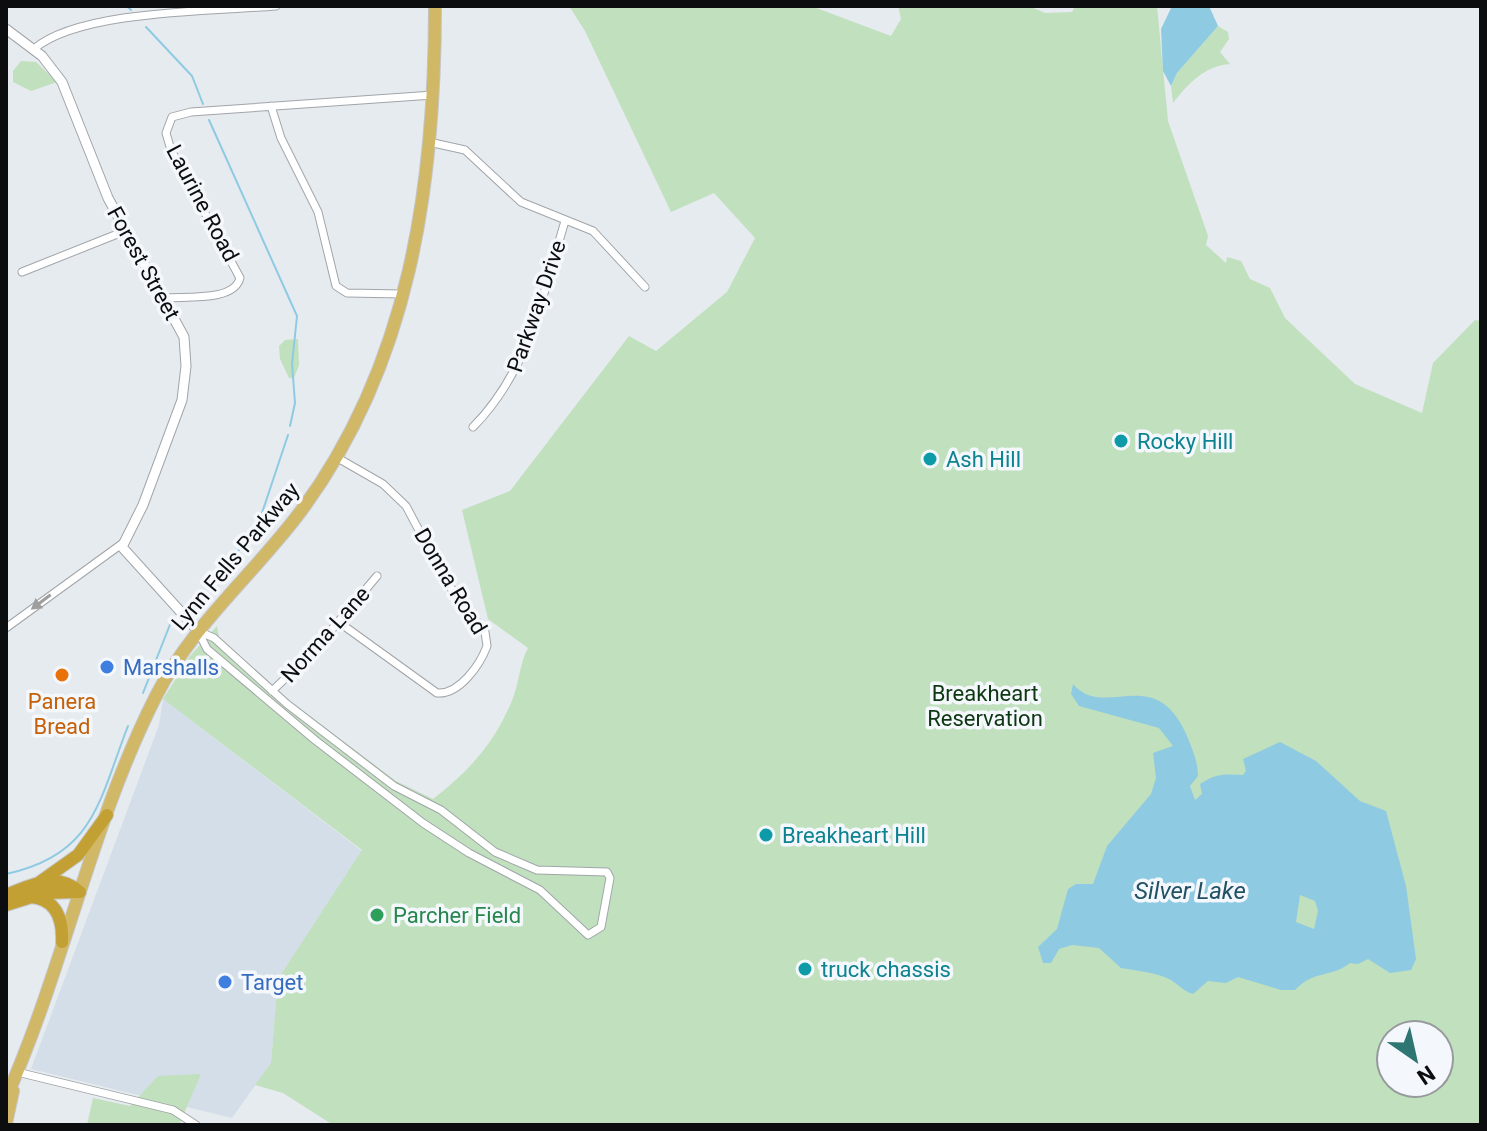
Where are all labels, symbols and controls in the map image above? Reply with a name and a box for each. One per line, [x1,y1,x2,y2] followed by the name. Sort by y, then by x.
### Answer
[161,141,244,266] street label: Laurine Road
[102,202,185,324] street label: Forest Street
[502,237,571,375] street label: Parkway Drive
[1137,429,1233,454] place label: Rocky Hill
[1112,432,1130,450] marker: Rocky Hill
[946,447,1021,472] place label: Ash Hill
[921,450,939,468] marker: Ash Hill
[166,477,305,635] street label: Lynn Fells Parkway
[409,524,492,639] street label: Donna Road
[276,581,375,687] street label: Norma Lane
[31,594,51,610] one-way arrow
[123,655,219,680] place label: Marshalls
[98,658,116,676] marker: Marshalls
[53,666,71,684] marker: Panera Bread
[927,681,1043,731] park label: Breakheart Reservation
[28,689,96,739] place label: Panera Bread
[782,823,926,848] place label: Breakheart Hill
[757,826,775,844] marker: Breakheart Hill
[1134,877,1246,905] water label: Silver Lake
[393,903,521,928] place label: Parcher Field
[368,906,386,924] marker: Parcher Field
[821,957,951,982] place label: truck chassis
[796,960,814,978] marker: truck chassis
[241,970,303,995] place label: Target
[216,973,234,991] marker: Target
[1375,1019,1455,1099] north arrow
[1412,1060,1439,1090] text: N

